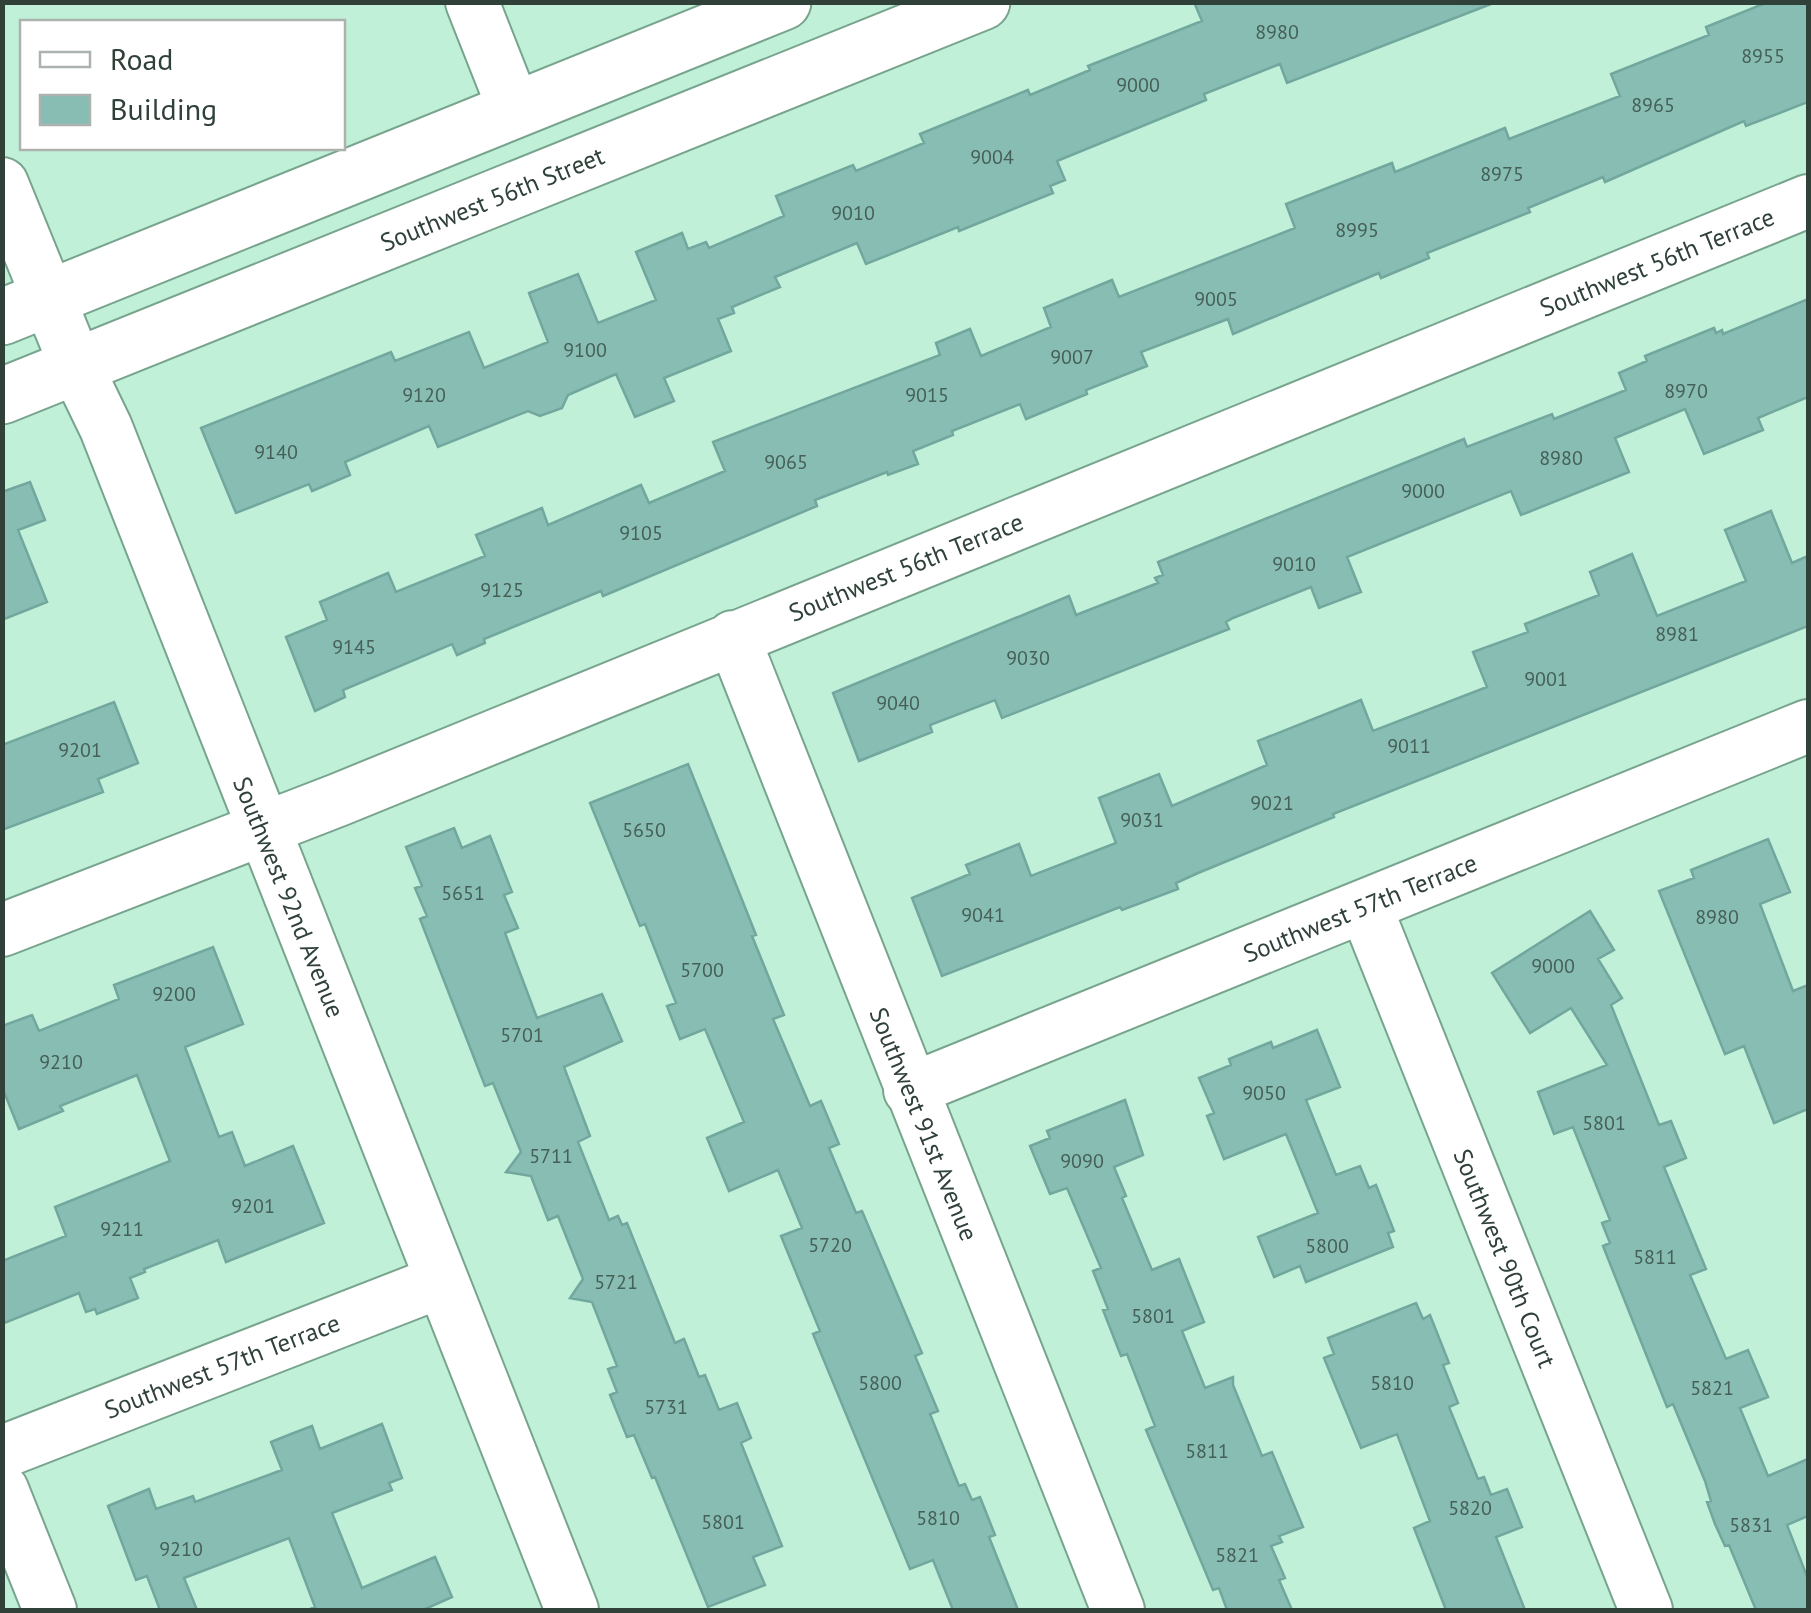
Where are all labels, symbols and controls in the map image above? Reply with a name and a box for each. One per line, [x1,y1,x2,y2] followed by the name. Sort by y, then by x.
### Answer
[1255,19,1299,45] house number: 8980
[20,20,345,150] legend
[110,39,174,78] text: Road
[1741,43,1785,69] house number: 8955
[1116,72,1160,98] house number: 9000
[110,89,217,128] text: Building
[1631,92,1675,118] house number: 8965
[375,139,609,259] street label: Southwest 56th Street
[970,144,1014,170] house number: 9004
[1480,161,1524,187] house number: 8975
[831,200,875,226] house number: 9010
[1535,200,1779,324] street label: Southwest 56th Terrace
[1335,217,1379,243] house number: 8995
[1194,286,1238,312] house number: 9005
[563,337,607,363] house number: 9100
[1050,344,1094,370] house number: 9007
[1664,378,1708,404] house number: 8970
[402,382,446,408] house number: 9120
[905,382,949,408] house number: 9015
[254,439,298,465] house number: 9140
[1539,445,1583,471] house number: 8980
[764,449,808,475] house number: 9065
[1401,478,1445,504] house number: 9000
[784,505,1028,629] street label: Southwest 56th Terrace
[619,520,663,546] house number: 9105
[1272,551,1316,577] house number: 9010
[480,577,524,603] house number: 9125
[1655,621,1699,647] house number: 8981
[332,634,376,660] house number: 9145
[1006,645,1050,671] house number: 9030
[1524,666,1568,692] house number: 9001
[876,690,920,716] house number: 9040
[1387,733,1431,759] house number: 9011
[58,737,102,763] house number: 9201
[226,772,352,1022] street label: Southwest 92nd Avenue
[1250,790,1294,816] house number: 9021
[1120,807,1164,833] house number: 9031
[622,817,666,843] house number: 5650
[1238,846,1482,970] street label: Southwest 57th Terrace
[441,880,485,906] house number: 5651
[961,902,1005,928] house number: 9041
[1695,904,1739,930] house number: 8980
[1531,953,1575,979] house number: 9000
[680,957,724,983] house number: 5700
[152,981,196,1007] house number: 9200
[863,1003,985,1245] street label: Southwest 91st Avenue
[500,1022,544,1048] house number: 5701
[39,1049,83,1075] house number: 9210
[1242,1080,1286,1106] house number: 9050
[1582,1110,1626,1136] house number: 5801
[529,1143,573,1169] house number: 5711
[1447,1144,1564,1372] street label: Southwest 90th Court
[1060,1148,1104,1174] house number: 9090
[231,1193,275,1219] house number: 9201
[100,1216,144,1242] house number: 9211
[808,1232,852,1258] house number: 5720
[1305,1233,1349,1259] house number: 5800
[1633,1244,1677,1270] house number: 5811
[594,1269,638,1295] house number: 5721
[1131,1303,1175,1329] house number: 5801
[100,1306,344,1426] street label: Southwest 57th Terrace
[858,1370,902,1396] house number: 5800
[1370,1370,1414,1396] house number: 5810
[1690,1375,1734,1401] house number: 5821
[644,1394,688,1420] house number: 5731
[1185,1438,1229,1464] house number: 5811
[1448,1495,1492,1521] house number: 5820
[916,1505,960,1531] house number: 5810
[701,1509,745,1535] house number: 5801
[1729,1512,1773,1538] house number: 5831
[159,1536,203,1562] house number: 9210
[1215,1542,1259,1568] house number: 5821

